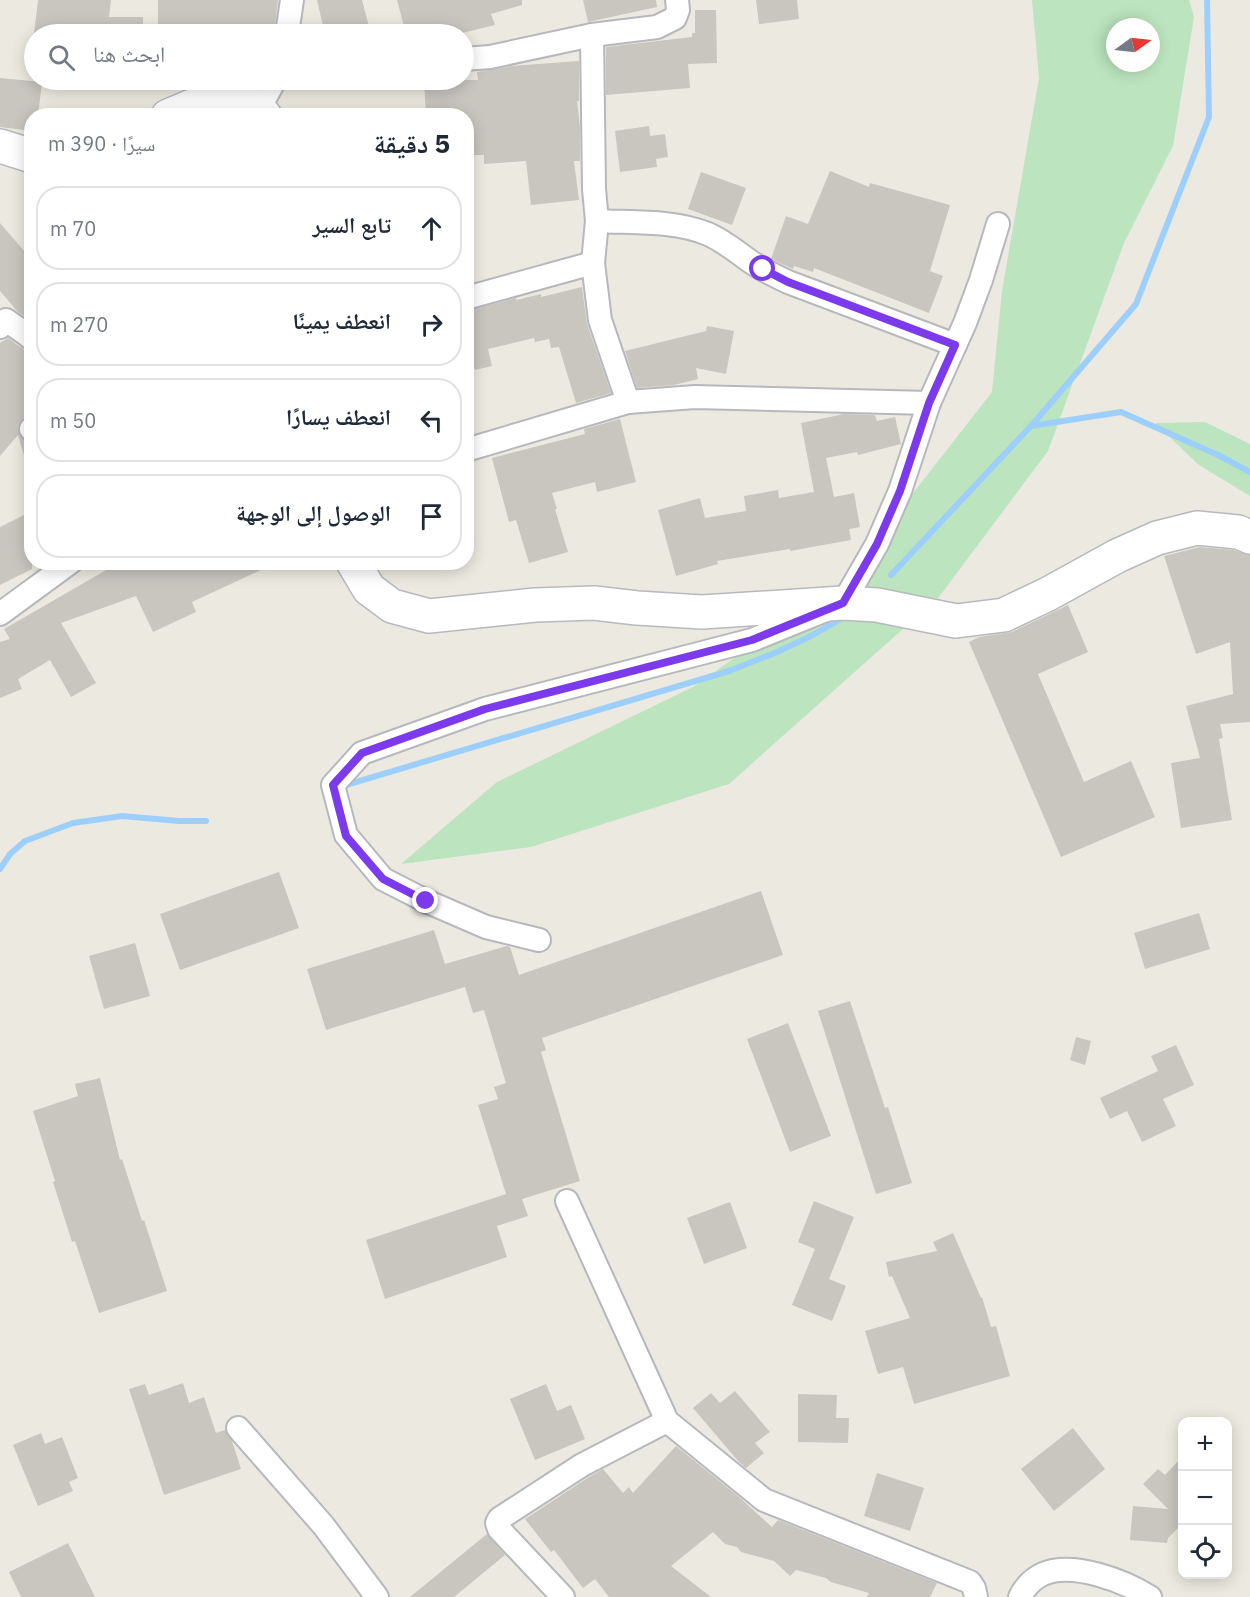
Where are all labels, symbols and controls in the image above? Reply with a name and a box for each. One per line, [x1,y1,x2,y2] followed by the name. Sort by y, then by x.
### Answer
[1106,18,1160,72] north arrow
[24,24,474,90] search box
[93,39,165,68] text: ابحث هنا
[45,41,78,74] icon: search
[374,126,450,160] text: 5 دقيقة
[48,130,155,157] text: سيرًا · 390 m
[312,210,391,239] text: تابع السير
[415,212,448,245] icon: ahead
[50,215,96,242] text: 70 m
[749,255,775,281] route start
[293,306,391,335] text: انعطف يمينًا
[415,308,448,341] icon: right
[50,311,108,338] text: 270 m
[286,402,391,431] text: انعطف يسارًا
[415,404,448,437] icon: left
[50,407,96,434] text: 50 m
[236,498,391,527] text: الوصول إلى الوجهة
[415,500,448,533] icon: arrive
[412,887,438,913] route end
[1178,1417,1232,1579] map controls
[1178,1417,1232,1471] button: +
[1178,1471,1232,1525] button: −
[1178,1525,1232,1579] button: locate

